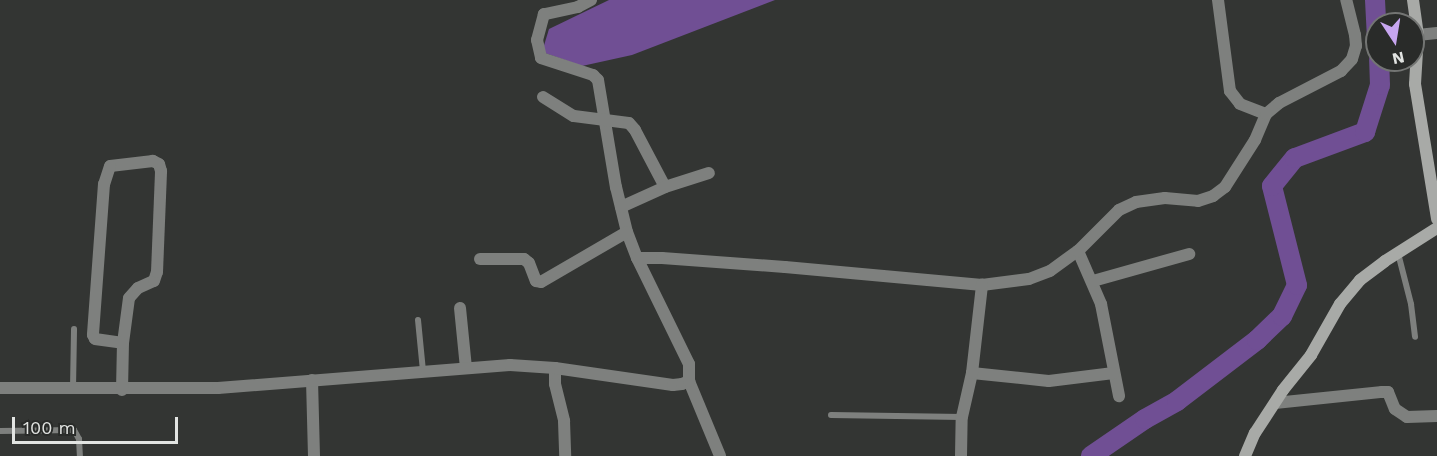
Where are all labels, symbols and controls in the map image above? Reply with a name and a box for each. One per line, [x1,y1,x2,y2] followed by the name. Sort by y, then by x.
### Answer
[1365,12,1425,72] north arrow
[1391,48,1406,69] text: N
[15,405,182,443] scale bar
[23,417,76,438] text: 100 m

